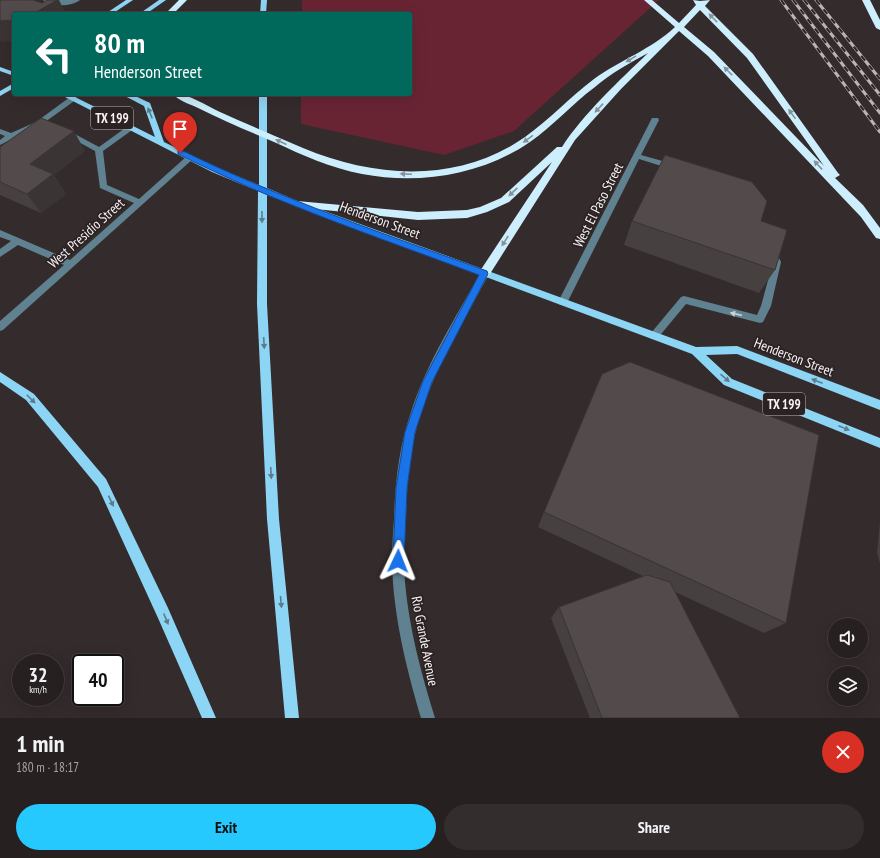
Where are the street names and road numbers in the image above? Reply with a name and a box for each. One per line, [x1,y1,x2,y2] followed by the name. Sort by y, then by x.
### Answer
[91,107,133,129] road number: TX 199
[569,159,627,250] street label: West El Paso Street
[44,194,128,272] street label: West Presidio Street
[337,197,423,243] street label: Henderson Street
[752,334,837,381] street label: Henderson Street
[763,393,805,415] road number: TX 199
[407,595,443,688] street label: Rio Grande Avenue

